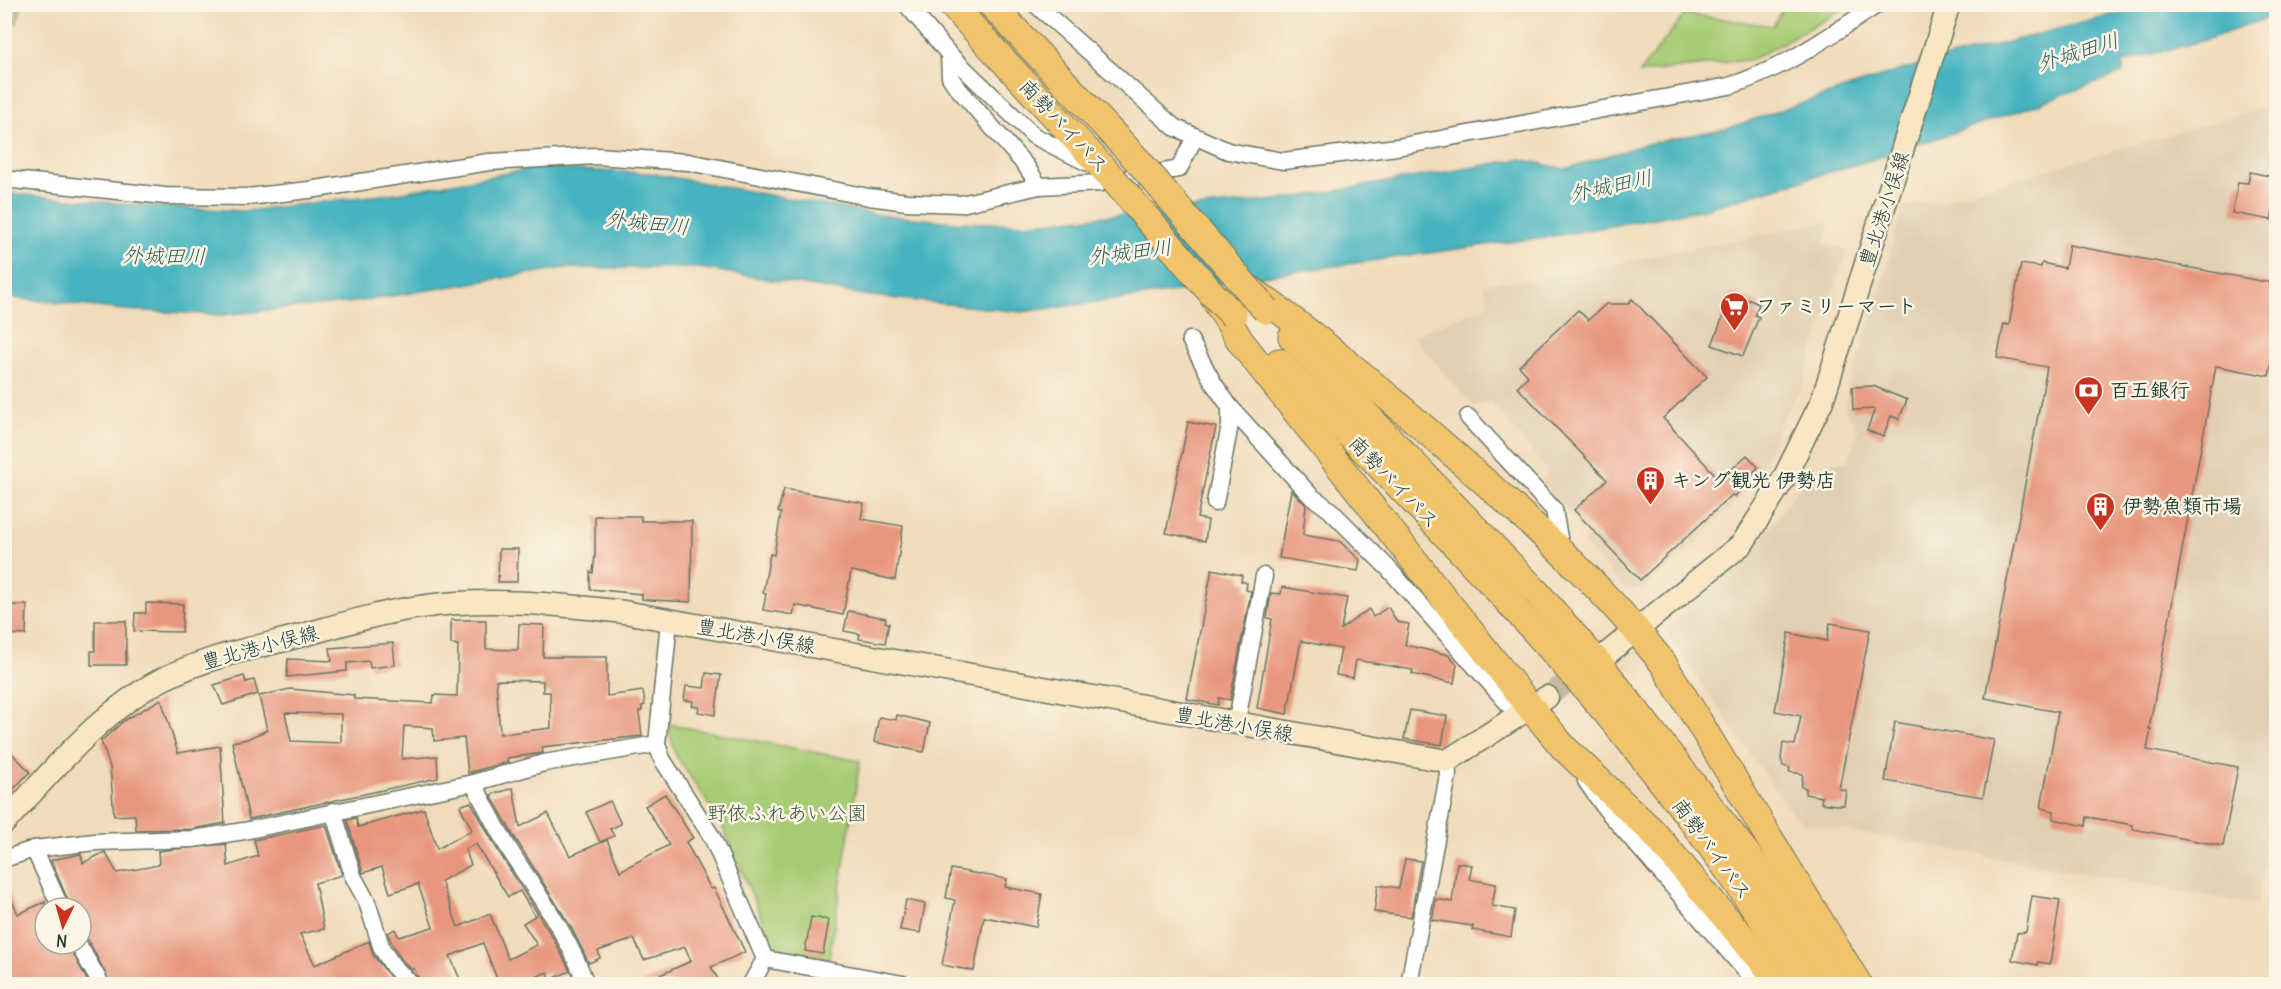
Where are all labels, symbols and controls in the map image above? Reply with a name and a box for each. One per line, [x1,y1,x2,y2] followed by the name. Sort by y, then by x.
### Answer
[2034,26,2122,77] water label: 外城田川
[1014,73,1114,178] street label: 南勢バイパス
[1853,148,1914,270] street label: 豊北港小俣線
[1567,164,1655,207] water label: 外城田川
[604,205,690,240] water label: 外城田川
[1087,233,1173,270] water label: 外城田川
[122,241,206,270] water label: 外城田川
[1719,290,1751,332] supermarket icon: ファミリーマート
[1756,293,1917,318] place label: ファミリーマート
[2073,374,2105,416] bank icon: 百五銀行
[2110,377,2190,402] place label: 百五銀行
[1344,430,1445,533] street label: 南勢バイパス
[1634,464,1666,506] building icon: キング観光 伊勢店
[1671,467,1836,492] place label: キング観光 伊勢店
[2085,490,2117,532] building icon: 伊勢魚類市場
[2122,493,2242,518] place label: 伊勢魚類市場
[695,613,817,658] street label: 豊北港小俣線
[199,619,321,674] street label: 豊北港小俣線
[1173,701,1295,746] street label: 豊北港小俣線
[1667,793,1758,904] street label: 南勢バイパス
[707,800,867,825] park label: 野依ふれあい公園
[33,896,93,956] north arrow
[55,930,68,951] text: N

